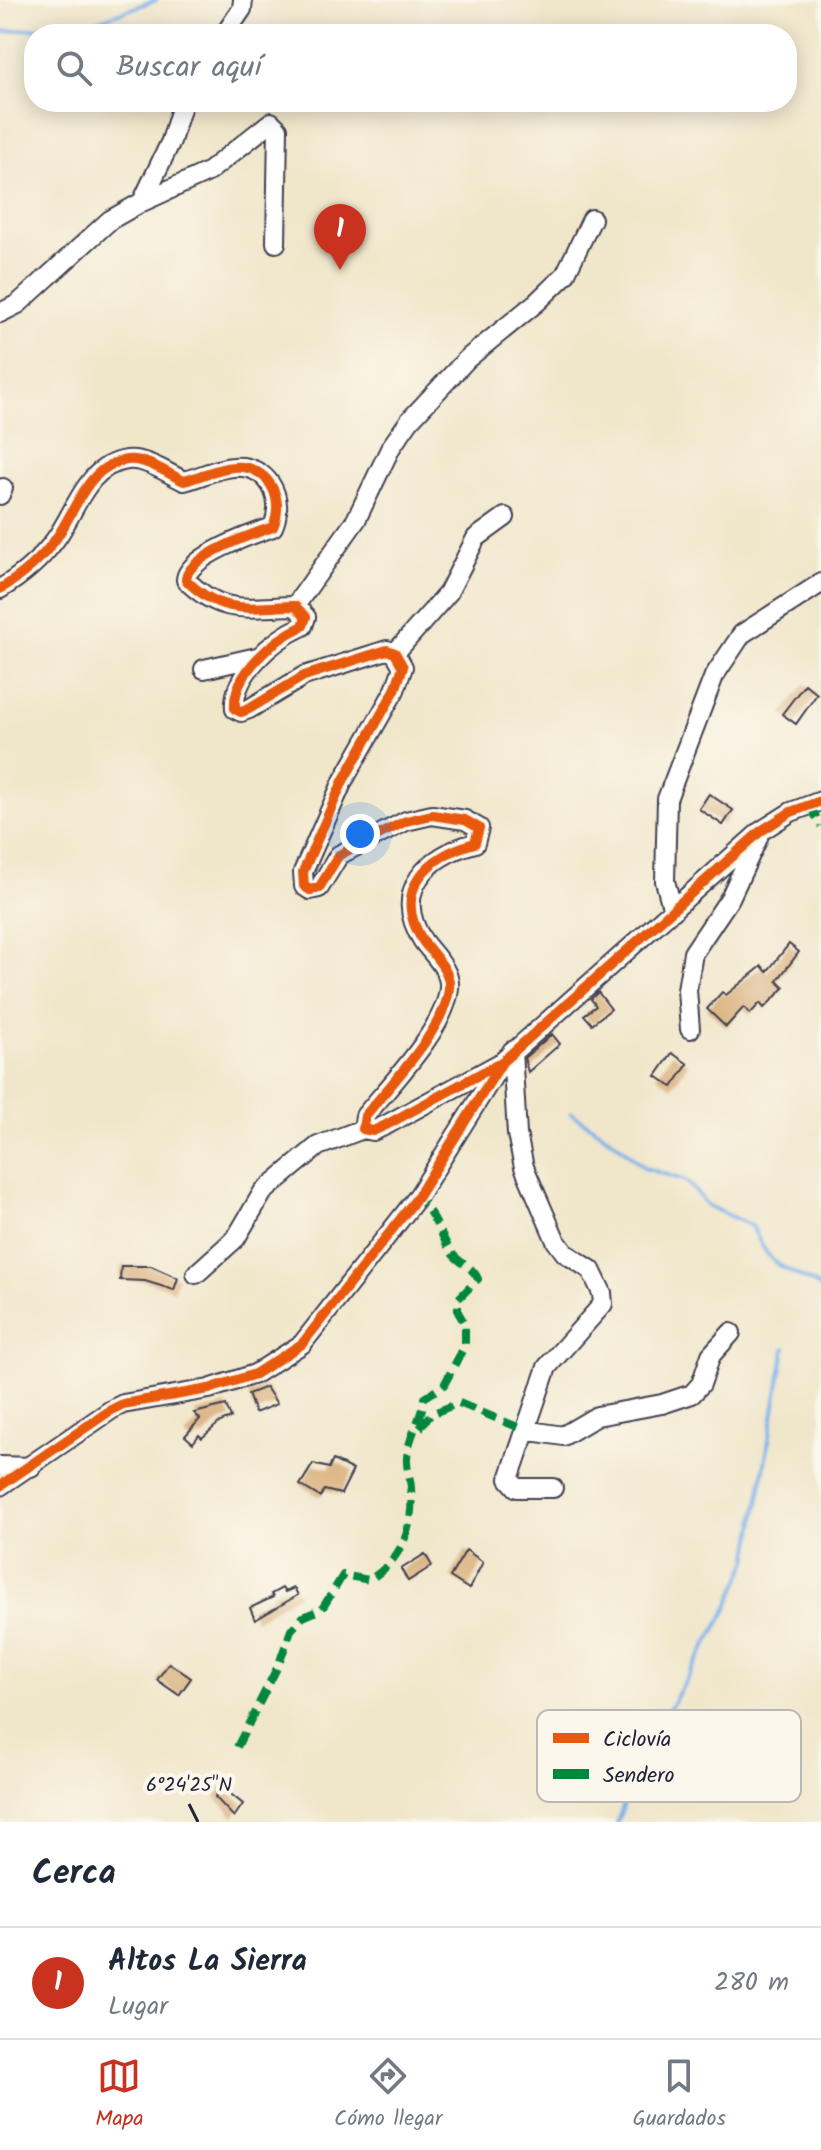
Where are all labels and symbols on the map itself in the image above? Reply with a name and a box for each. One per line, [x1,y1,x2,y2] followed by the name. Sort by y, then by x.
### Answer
[314,204,366,270] pin: 1
[340,814,380,854] your location
[537,1710,801,1802] legend
[603,1723,671,1758] text: Ciclovía
[603,1759,674,1794] text: Sendero
[146,1770,232,1802] text: 6°24'25"N

